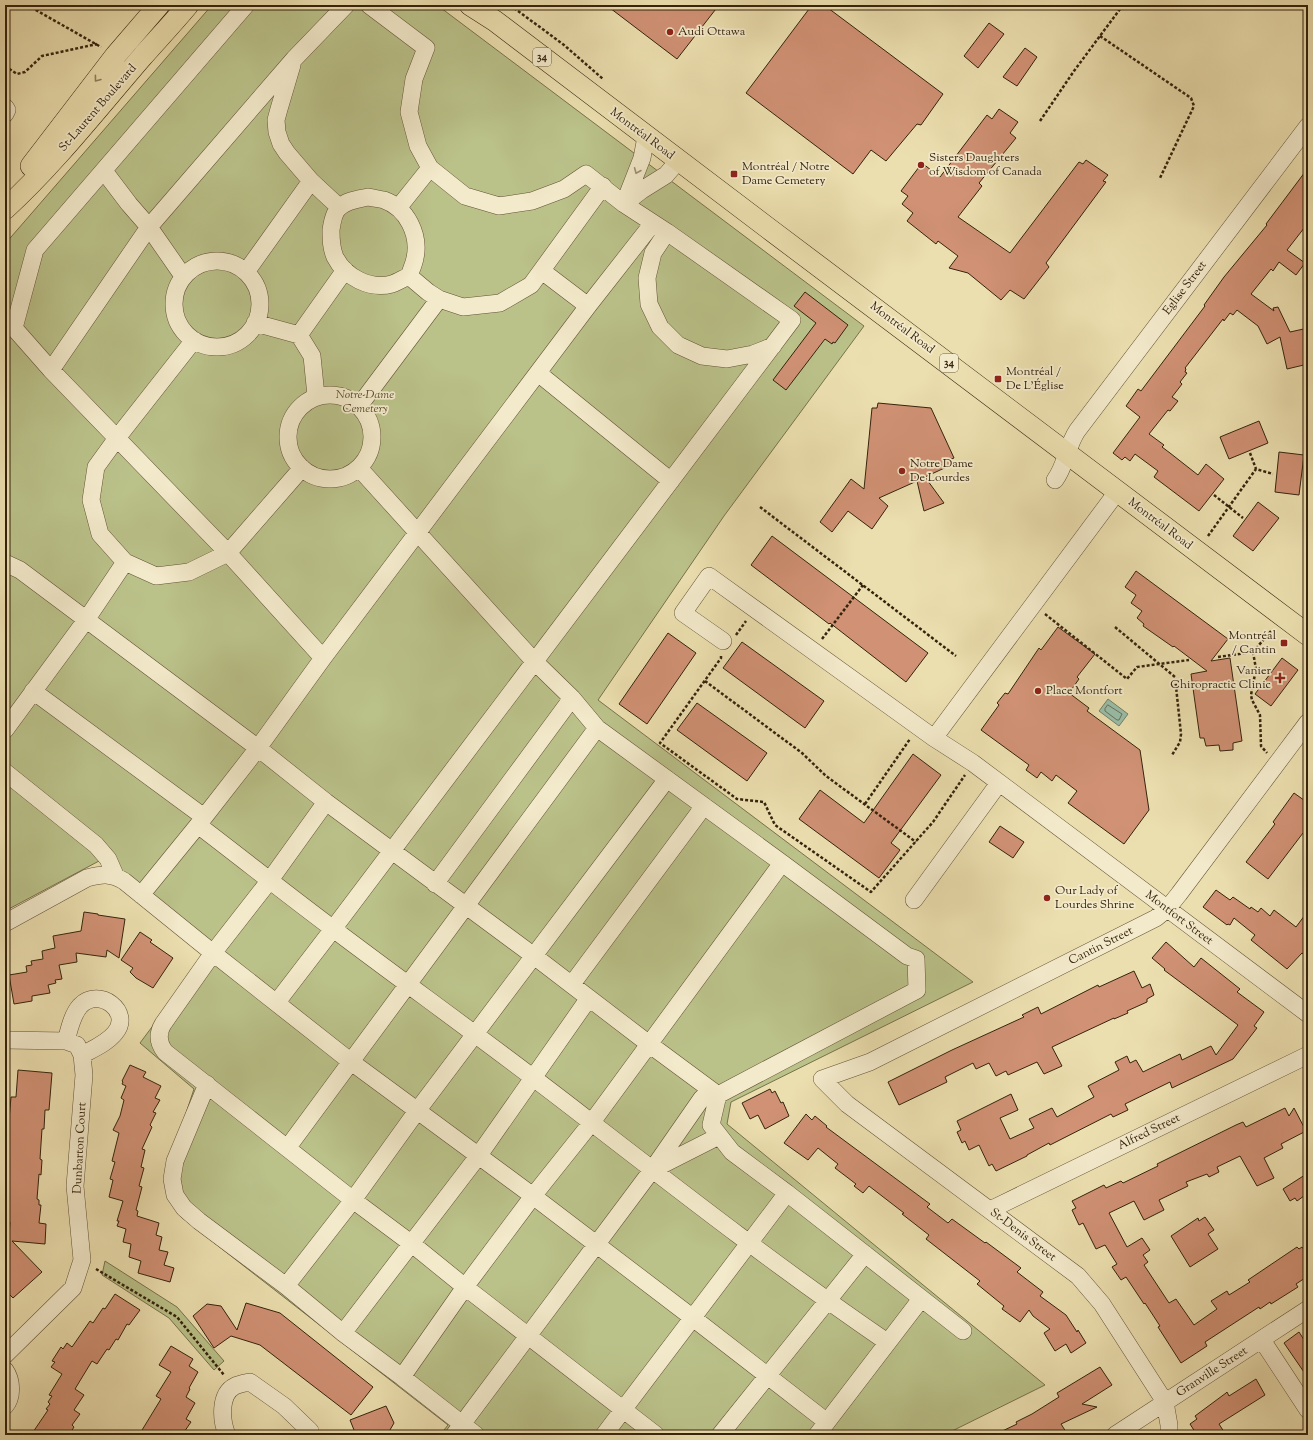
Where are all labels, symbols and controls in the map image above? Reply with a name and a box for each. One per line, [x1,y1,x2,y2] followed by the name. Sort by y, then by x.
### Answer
[678,23,746,41] place label: Audi Ottawa
[665,27,675,37] marker: Audi Ottawa
[533,48,551,66] road number: 34
[55,60,141,156] street label: St-Laurent Boulevard
[95,75,102,82] one-way arrow
[606,104,678,164] street label: Montréal Road
[929,149,1042,181] place label: Sisters Daughters of Wisdom of Canada
[742,158,830,190] place label: Montréal / Notre Dame Cemetery
[916,160,926,170] marker: Sisters Daughters of Wisdom of Canada
[633,167,641,174] one-way arrow
[729,169,739,179] marker: Montréal / Notre Dame Cemetery
[1159,257,1211,319] street label: Eglise Street
[866,298,938,358] street label: Montréal Road
[940,354,958,372] road number: 34
[1006,363,1064,395] place label: Montréal / De L'Église
[993,374,1003,384] marker: Montréal / De L'Église
[336,386,394,418] park label: Notre-Dame Cemetery
[910,455,974,487] place label: Notre Dame De Lourdes
[897,466,907,476] marker: Notre Dame De Lourdes
[1124,494,1196,554] street label: Montréal Road
[1229,627,1277,659] place label: Montréal / Cantin
[1279,638,1289,648] marker: Montréal / Cantin
[1170,662,1272,694] place label: Vanier Chiropractic Clinic
[1274,672,1286,684] marker: Vanier Chiropractic Clinic
[1046,682,1123,700] place label: Place Montfort
[1033,686,1043,696] marker: Place Montfort
[1055,882,1135,914] place label: Our Lady of Lourdes Shrine
[1141,886,1217,950] street label: Montfort Street
[1042,893,1052,903] marker: Our Lady of Lourdes Shrine
[1066,922,1136,970] street label: Cantin Street
[69,1102,91,1194] street label: Dunbarton Court
[1115,1109,1183,1155] street label: Alfred Street
[986,1204,1060,1266] street label: St-Denis Street
[1173,1342,1251,1402] street label: Granville Street

